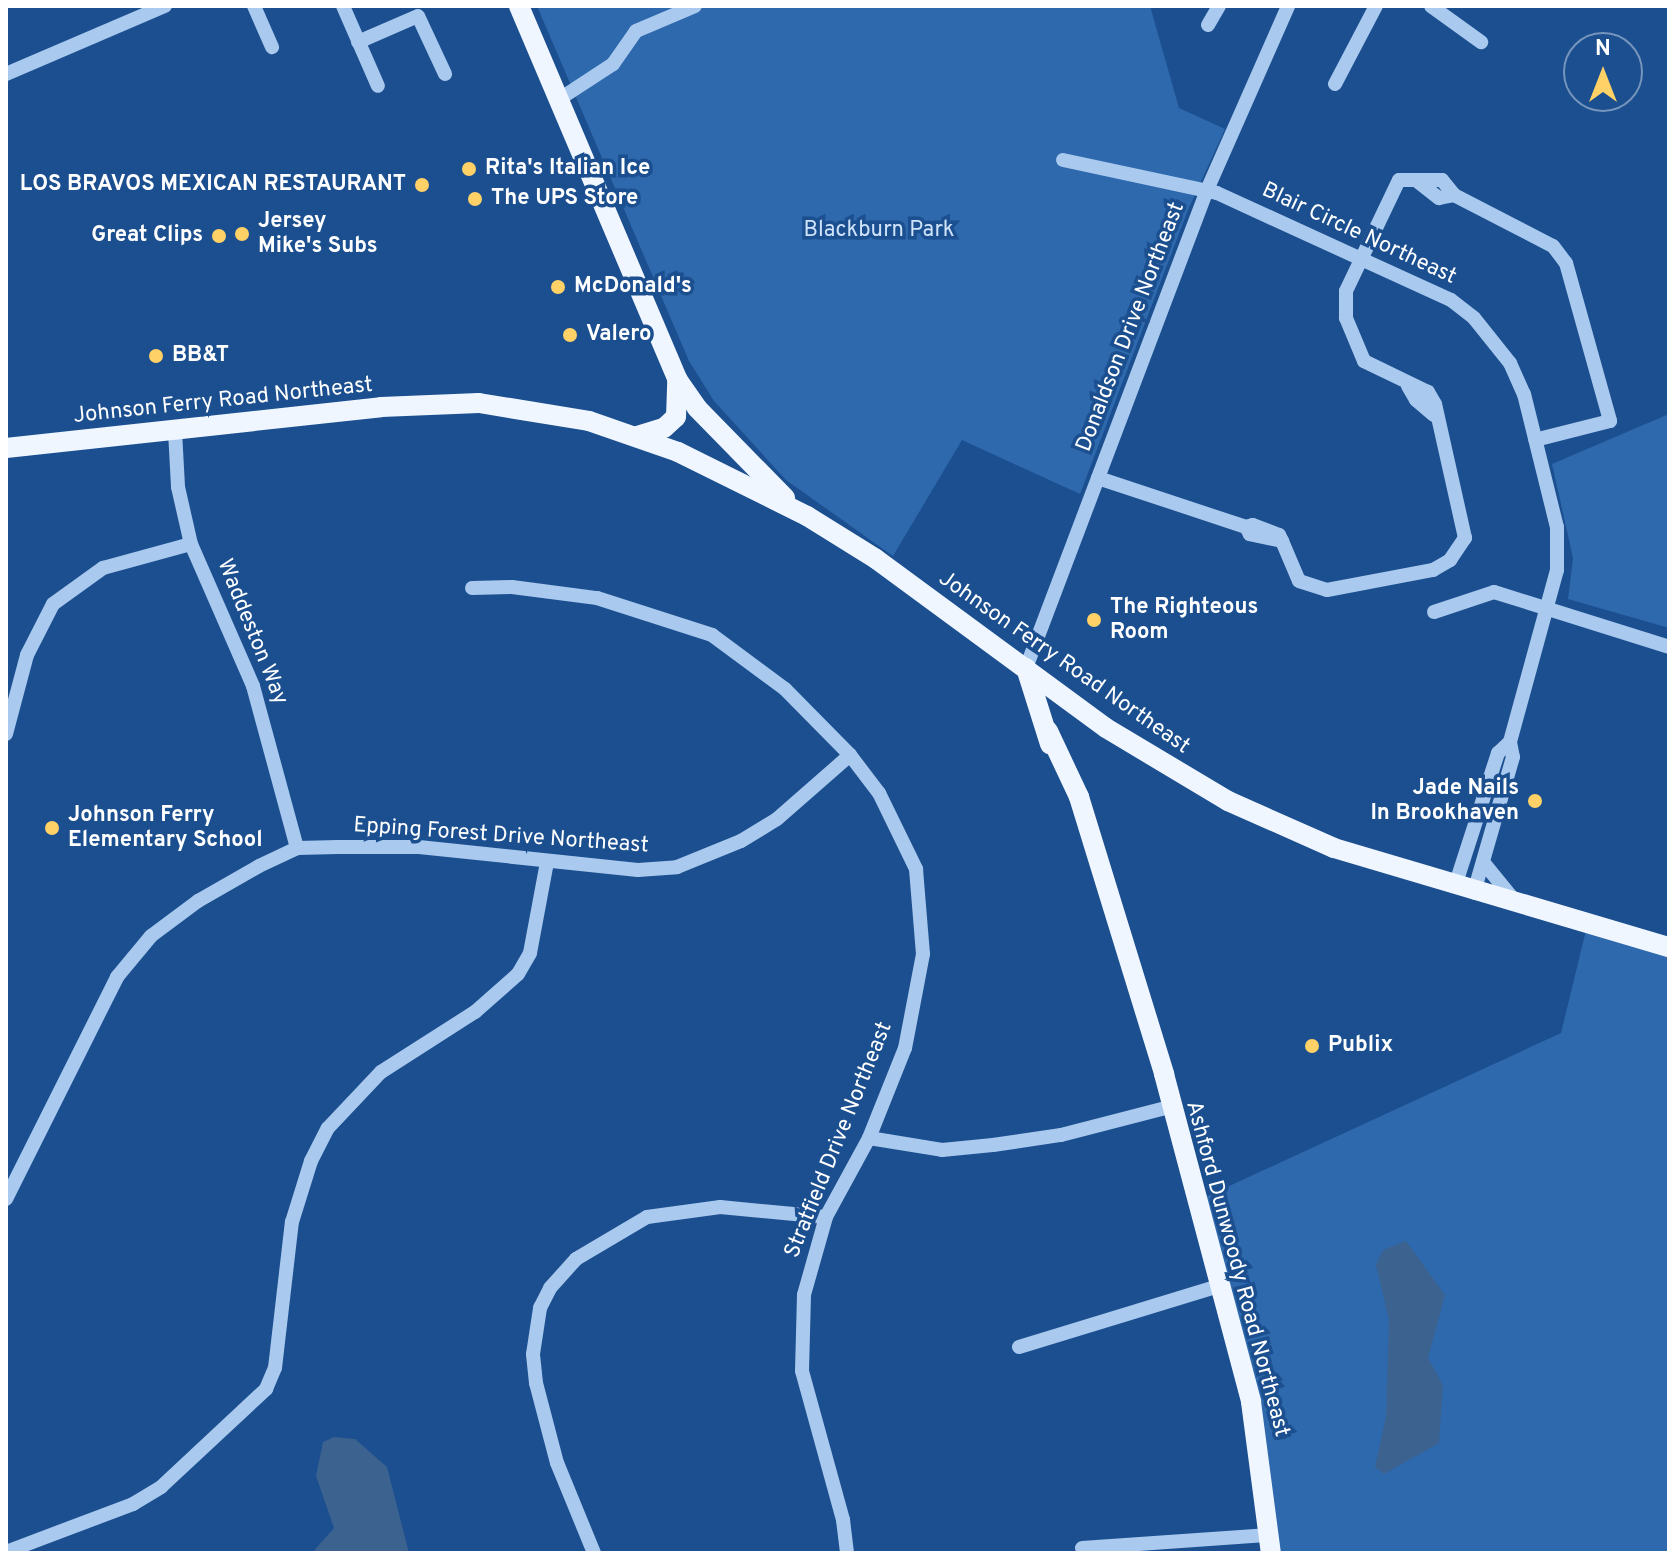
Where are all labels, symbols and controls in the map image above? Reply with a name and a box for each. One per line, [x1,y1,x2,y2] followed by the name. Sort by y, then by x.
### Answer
[1563,32,1643,112] north arrow
[1595,36,1611,63] text: N
[485,156,650,182] place label: Rita's Italian Ice
[460,160,478,178] marker: Rita's Italian Ice
[20,172,406,198] place label: LOS BRAVOS MEXICAN RESTAURANT
[413,176,431,194] marker: LOS BRAVOS MEXICAN RESTAURANT
[1258,177,1460,291] street label: Blair Circle Northeast
[491,186,638,212] place label: The UPS Store
[466,190,484,208] marker: The UPS Store
[1071,198,1191,456] street label: Donaldson Drive Northeast
[258,208,378,260] place label: Jersey Mike's Subs
[803,218,955,244] park label: Blackburn Park
[91,223,203,249] place label: Great Clips
[233,225,251,243] marker: Jersey Mike's Subs
[210,227,228,245] marker: Great Clips
[574,274,692,300] place label: McDonald's
[549,278,567,296] marker: McDonald's
[586,322,651,348] place label: Valero
[561,326,579,344] marker: Valero
[172,343,229,369] place label: BB&T
[147,347,165,365] marker: BB&T
[72,372,374,430] street label: Johnson Ferry Road Northeast
[211,555,293,709] street label: Waddeston Way
[933,566,1195,760] street label: Johnson Ferry Road Northeast
[1110,594,1258,646] place label: The Righteous Room
[1085,611,1103,629] marker: The Righteous Room
[1370,775,1519,826] place label: Jade Nails In Brookhaven
[1526,792,1544,810] marker: Jade Nails In Brookhaven
[68,802,263,854] place label: Johnson Ferry Elementary School
[352,813,650,859] street label: Epping Forest Drive Northeast
[43,819,61,837] marker: Johnson Ferry Elementary School
[780,1018,898,1262] street label: Stratfield Drive Northeast
[1328,1033,1393,1059] place label: Publix
[1303,1037,1321,1055] marker: Publix
[1179,1098,1295,1440] street label: Ashford Dunwoody Road Northeast

